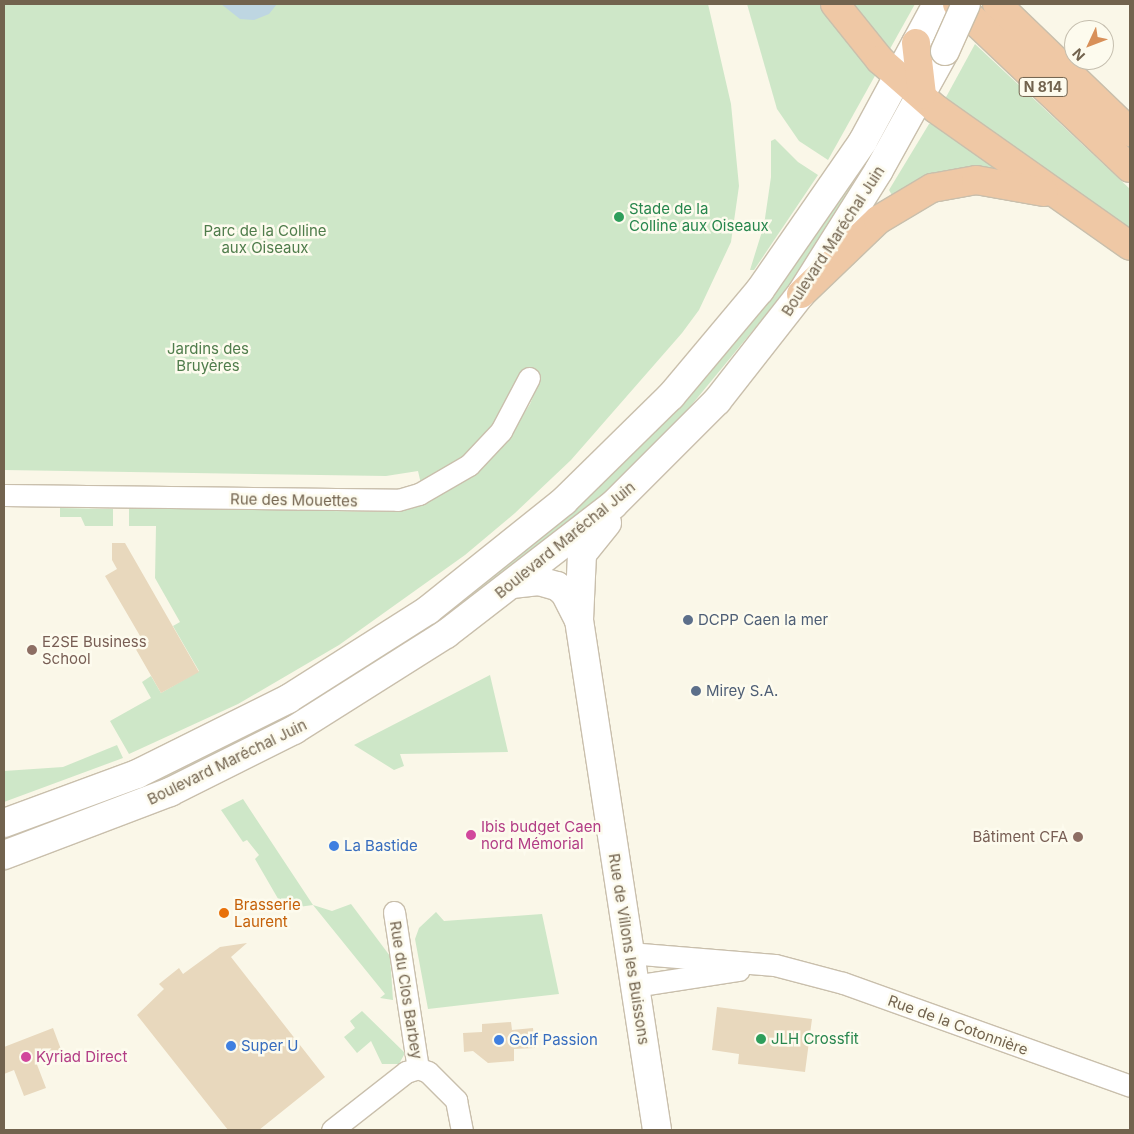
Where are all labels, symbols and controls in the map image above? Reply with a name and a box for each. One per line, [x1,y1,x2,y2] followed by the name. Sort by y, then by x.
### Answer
[1064,20,1114,70] north arrow
[1069,45,1088,65] text: N
[1018,75,1068,98] road number: N 814
[778,163,888,319] street label: Boulevard Maréchal Juin
[629,199,769,234] place label: Stade de la Colline aux Oiseaux
[613,211,625,223] marker: Stade de la Colline aux Oiseaux
[203,221,327,256] park label: Parc de la Colline aux Oiseaux
[167,339,249,374] park label: Jardins des Bruyères
[491,478,639,602] street label: Boulevard Maréchal Juin
[230,490,358,510] street label: Rue des Mouettes
[698,611,828,629] place label: DCPP Caen la mer
[682,614,694,626] marker: DCPP Caen la mer
[42,632,147,667] place label: E2SE Business School
[26,644,38,656] marker: E2SE Business School
[706,682,778,700] place label: Mirey S.A.
[690,685,702,697] marker: Mirey S.A.
[144,716,310,808] street label: Boulevard Maréchal Juin
[481,817,601,852] place label: Ibis budget Caen nord Mémorial
[973,828,1068,846] place label: Bâtiment CFA
[465,829,477,841] marker: Ibis budget Caen nord Mémorial
[1072,831,1084,843] marker: Bâtiment CFA
[344,837,418,855] place label: La Bastide
[328,840,340,852] marker: La Bastide
[605,852,653,1046] street label: Rue de Villons les Buissons
[234,895,301,930] place label: Brasserie Laurent
[218,907,230,919] marker: Brasserie Laurent
[386,920,426,1060] street label: Rue du Clos Barbey
[885,991,1031,1059] street label: Rue de la Cotonnière
[771,1030,859,1048] place label: JLH Crossfit
[509,1031,598,1049] place label: Golf Passion
[755,1033,767,1045] marker: JLH Crossfit
[493,1034,505,1046] marker: Golf Passion
[241,1037,298,1055] place label: Super U
[225,1040,237,1052] marker: Super U
[36,1048,127,1066] place label: Kyriad Direct
[20,1051,32,1063] marker: Kyriad Direct

